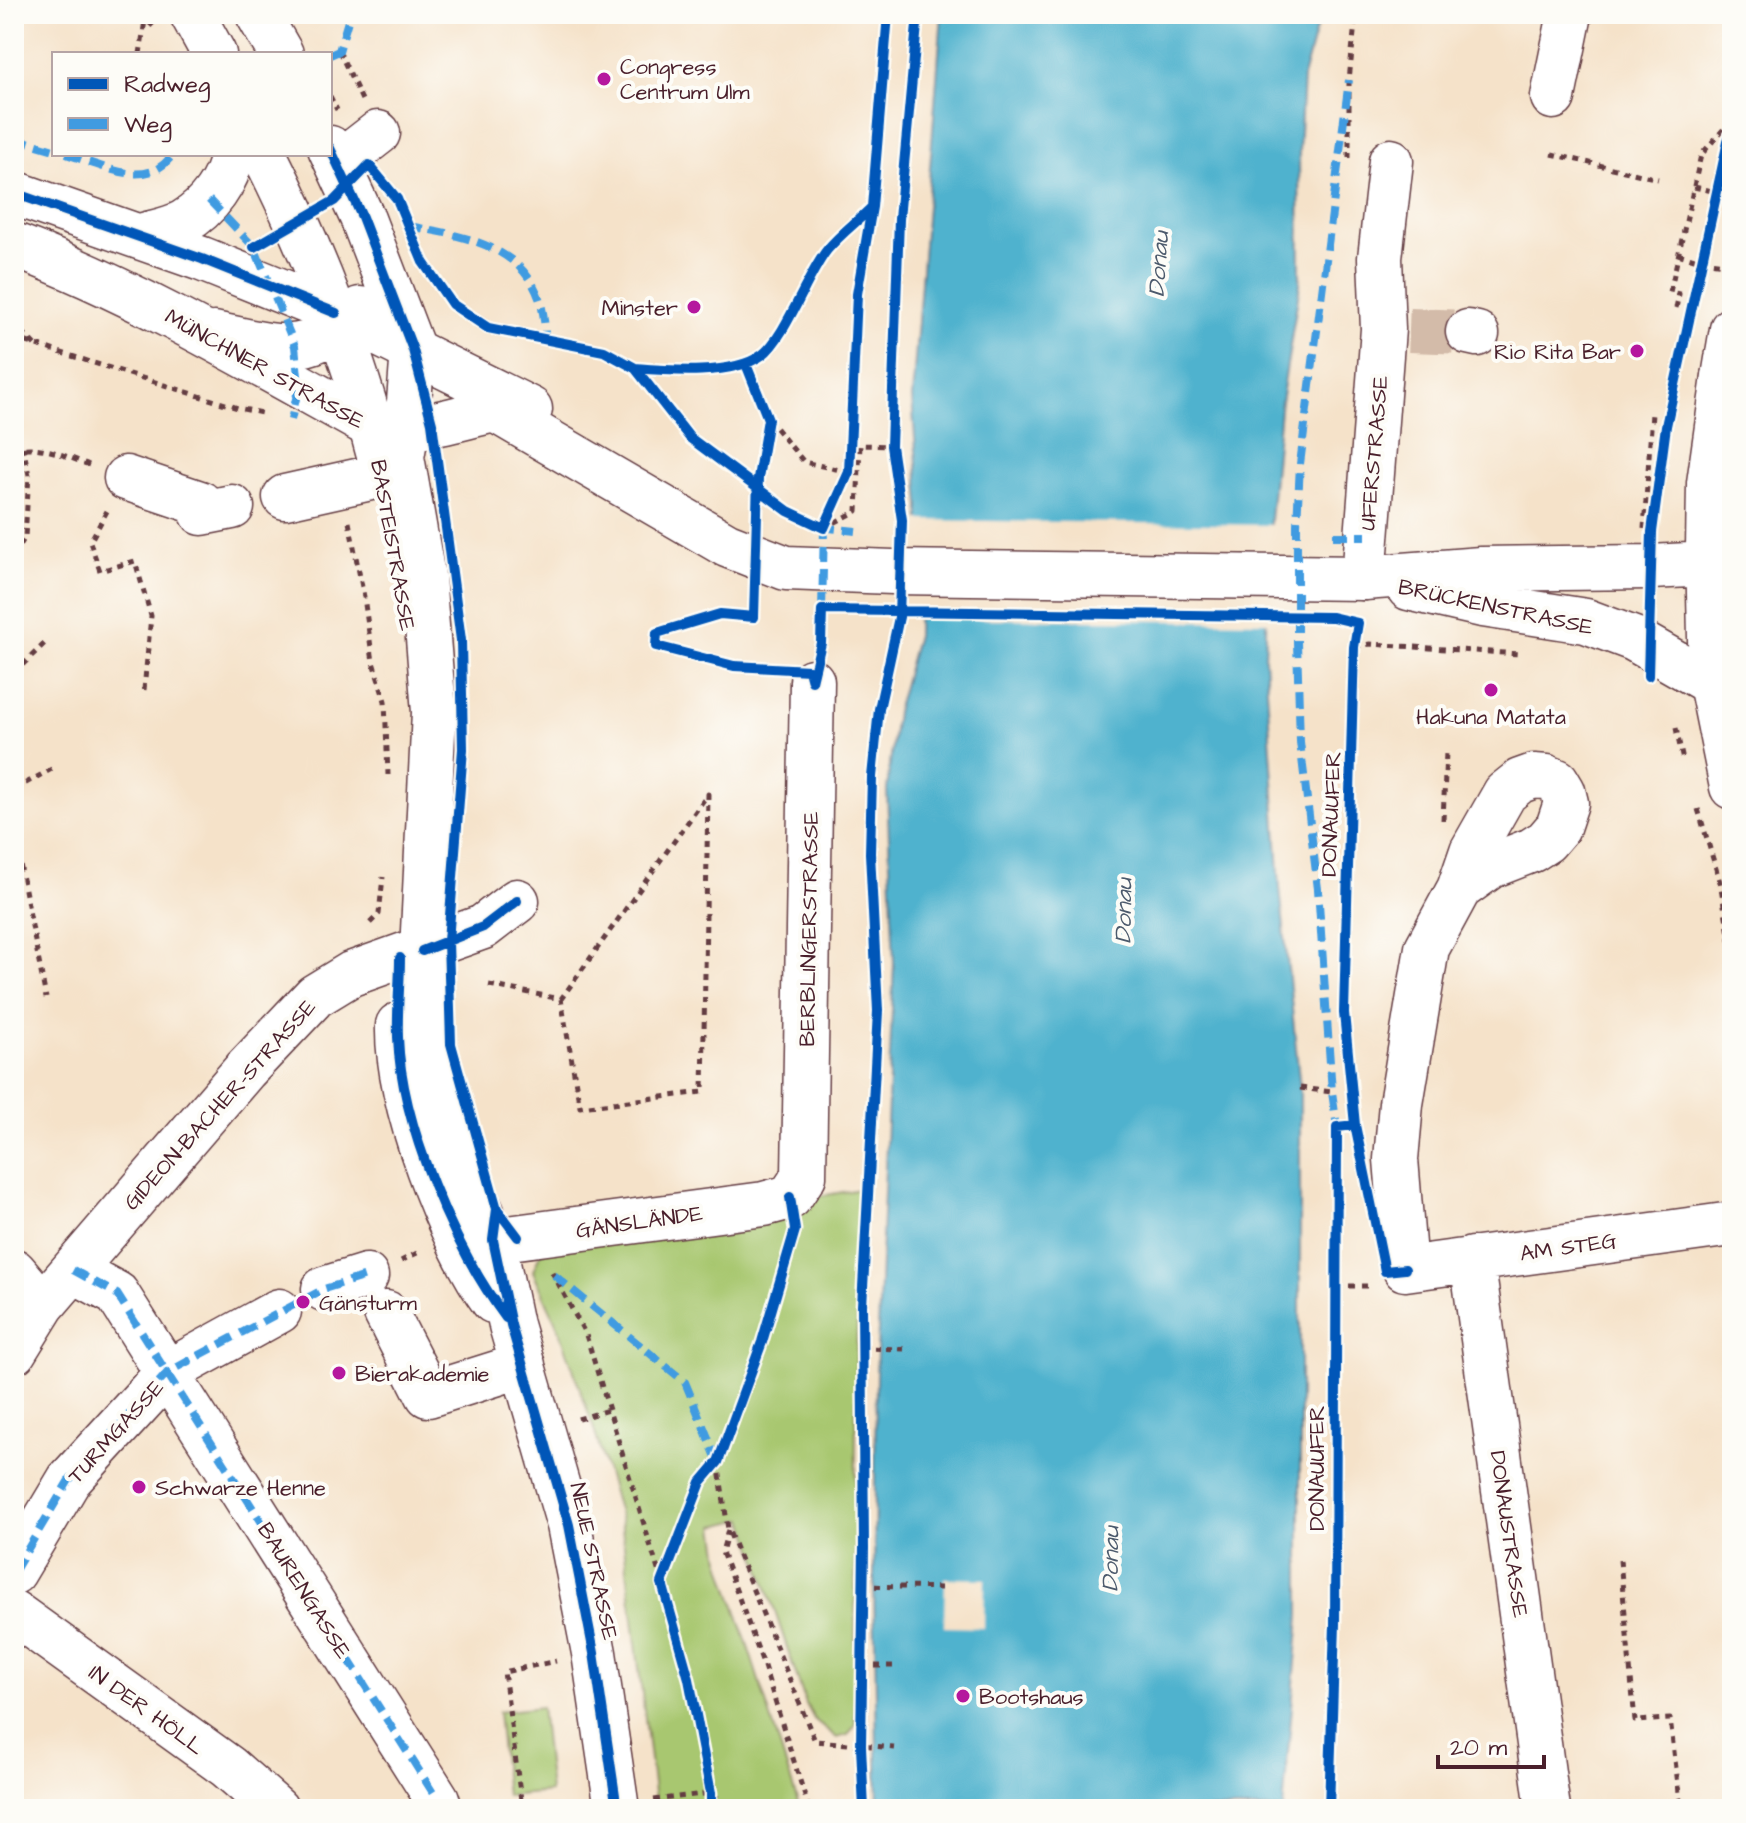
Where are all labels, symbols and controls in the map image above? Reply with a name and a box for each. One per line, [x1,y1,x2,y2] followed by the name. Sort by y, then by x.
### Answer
[52,52,332,156] legend
[620,52,750,108] place label: Congress Centrum Ulm
[124,68,210,103] text: Radweg
[595,70,613,88] marker: Congress Centrum Ulm
[124,108,172,143] text: Weg
[1140,228,1178,298] water label: Donau
[601,293,678,324] place label: Minster
[685,298,703,316] marker: Minster
[159,302,370,437] street label: MÜNCHNER STRASSE
[1494,337,1621,368] place label: Rio Rita Bar
[1628,342,1646,360] marker: Rio Rita Bar
[1352,374,1397,532] street label: UFERSTRASSE
[362,457,423,633] street label: BASTEISTRASSE
[1395,572,1596,643] street label: BRÜCKENSTRASSE
[1482,681,1500,699] marker: Hakuna Matata
[1416,702,1566,733] place label: Hakuna Matata
[1314,751,1349,877] street label: DONAUUFER
[792,811,827,1047] street label: BERBLINGERSTRASSE
[1106,876,1142,944] water label: Donau
[117,993,323,1217] street label: GIDEON-BACHER-STRASSE
[574,1198,705,1247] street label: GÄNSLÄNDE
[1518,1225,1618,1270] street label: AM STEG
[319,1288,417,1319] place label: Gänsturm
[294,1293,312,1311] marker: Gänsturm
[355,1359,490,1390] place label: Bierakademie
[330,1364,348,1382] marker: Bierakademie
[61,1373,171,1491] street label: TURMGASSE
[1302,1405,1333,1531] street label: DONAUUFER
[1481,1449,1536,1620] street label: DONAUSTRASSE
[155,1473,326,1504] place label: Schwarze Henne
[130,1478,148,1496] marker: Schwarze Henne
[562,1480,625,1643] street label: NEUE STRASSE
[249,1517,358,1665] street label: BAURENGASSE
[1093,1524,1129,1592] water label: Donau
[82,1658,210,1763] street label: IN DER HÖLL
[979,1682,1084,1713] place label: Bootshaus
[954,1687,972,1705] marker: Bootshaus
[1438,1719,1544,1769] scale bar
[1450,1731,1507,1765] text: 20 m

